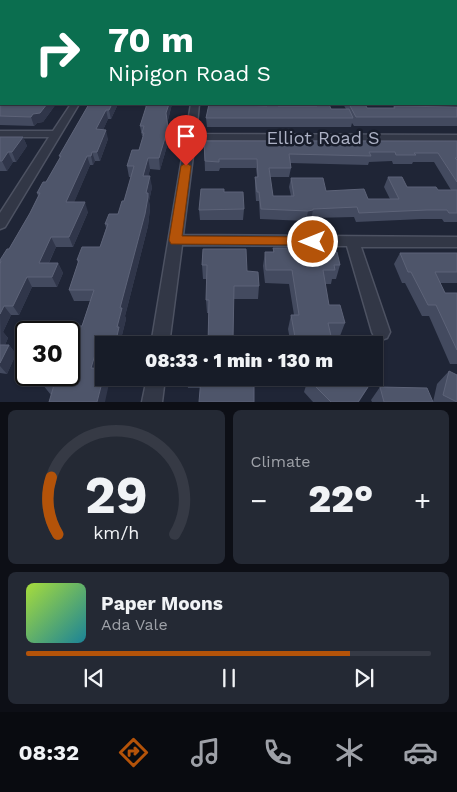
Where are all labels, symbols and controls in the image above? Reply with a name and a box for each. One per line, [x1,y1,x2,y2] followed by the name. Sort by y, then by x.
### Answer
[108,19,194,61] text: 70 m
[25,20,90,85] icon: right
[108,61,271,86] text: Nipigon Road S
[165,115,207,166] pin
[172,122,200,150] icon: arrive
[266,127,380,148] street label: Elliot Road S
[286,215,338,267] position arrow
[15,321,80,386] speed limit sign: 30
[145,349,333,372] text: 08:33 · 1 min · 130 m
[251,452,311,471] text: Climate
[85,465,148,526] text: 29
[308,477,373,521] text: 22°
[251,484,267,517] text: −
[414,484,431,517] text: +
[93,522,139,543] text: km/h
[101,592,223,615] text: Paper Moons
[101,615,168,634] text: Ada Vale
[80,664,108,692] icon: previous
[215,664,243,692] icon: pause
[350,664,378,692] icon: next
[116,735,151,770] icon: directions
[188,735,223,770] icon: music
[260,735,295,770] icon: phone
[332,735,367,770] icon: climate
[403,735,438,770] icon: car
[18,740,79,765] text: 08:32

